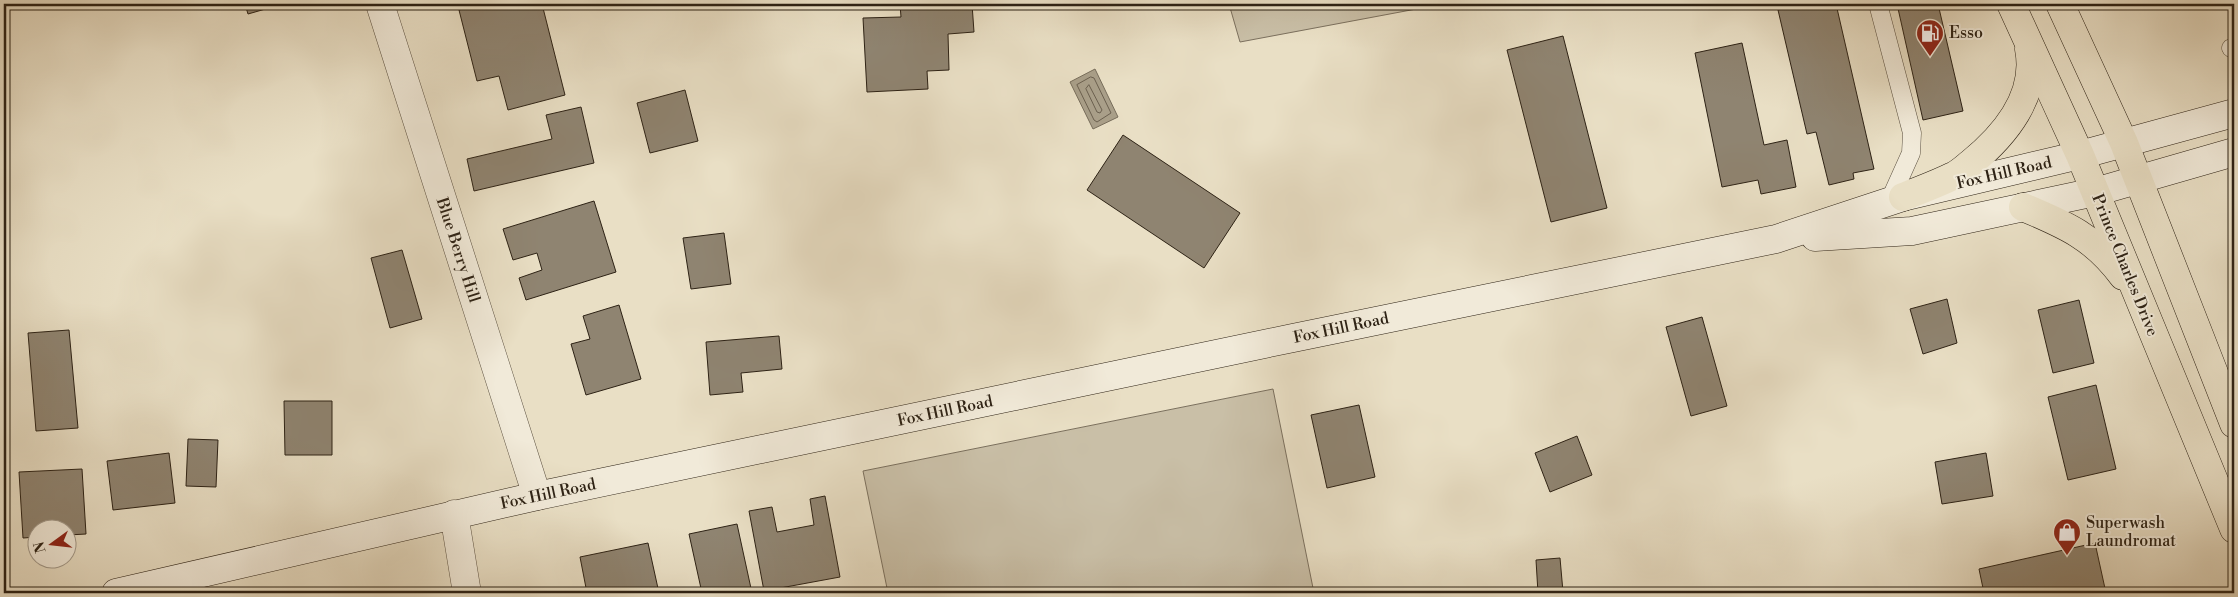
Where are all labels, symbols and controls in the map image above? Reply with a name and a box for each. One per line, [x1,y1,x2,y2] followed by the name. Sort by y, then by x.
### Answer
[1915,18,1945,57] fuel station icon: Esso
[1949,23,1983,43] place label: Esso
[1954,152,2054,194] street label: Fox Hill Road
[2087,191,2163,339] street label: Prince Charles Drive
[431,194,484,305] street label: Blue Berry Hill
[1291,308,1391,348] street label: Fox Hill Road
[895,391,995,431] street label: Fox Hill Road
[498,474,598,514] street label: Fox Hill Road
[2086,513,2176,551] place label: Superwash Laundromat
[2052,517,2082,556] shop icon: Superwash Laundromat
[28,520,78,570] north arrow
[30,539,51,555] text: N

